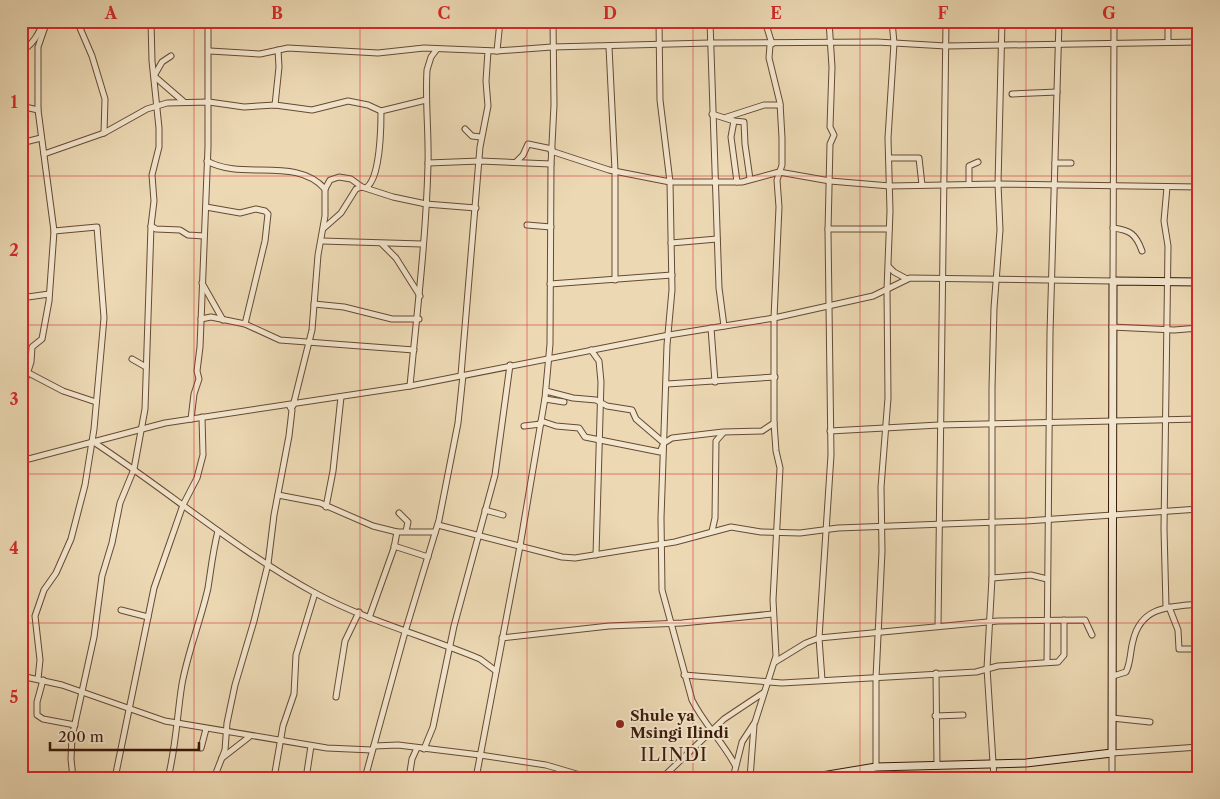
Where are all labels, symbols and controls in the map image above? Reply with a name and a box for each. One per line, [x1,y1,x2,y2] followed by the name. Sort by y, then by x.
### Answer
[104,3,118,23] text: A
[271,3,283,23] text: B
[438,3,450,23] text: C
[603,3,617,23] text: D
[770,3,782,23] text: E
[938,3,949,23] text: F
[1102,3,1116,23] text: G
[10,92,18,112] text: 1
[9,240,19,260] text: 2
[9,389,19,409] text: 3
[9,538,19,558] text: 4
[10,687,19,707] text: 5
[630,706,729,742] place label: Shule ya Msingi Ilindi
[614,718,626,730] marker: Shule ya Msingi Ilindi
[50,719,199,751] scale bar
[58,727,104,746] text: 200 m
[640,744,708,766] district label: ILINDI

